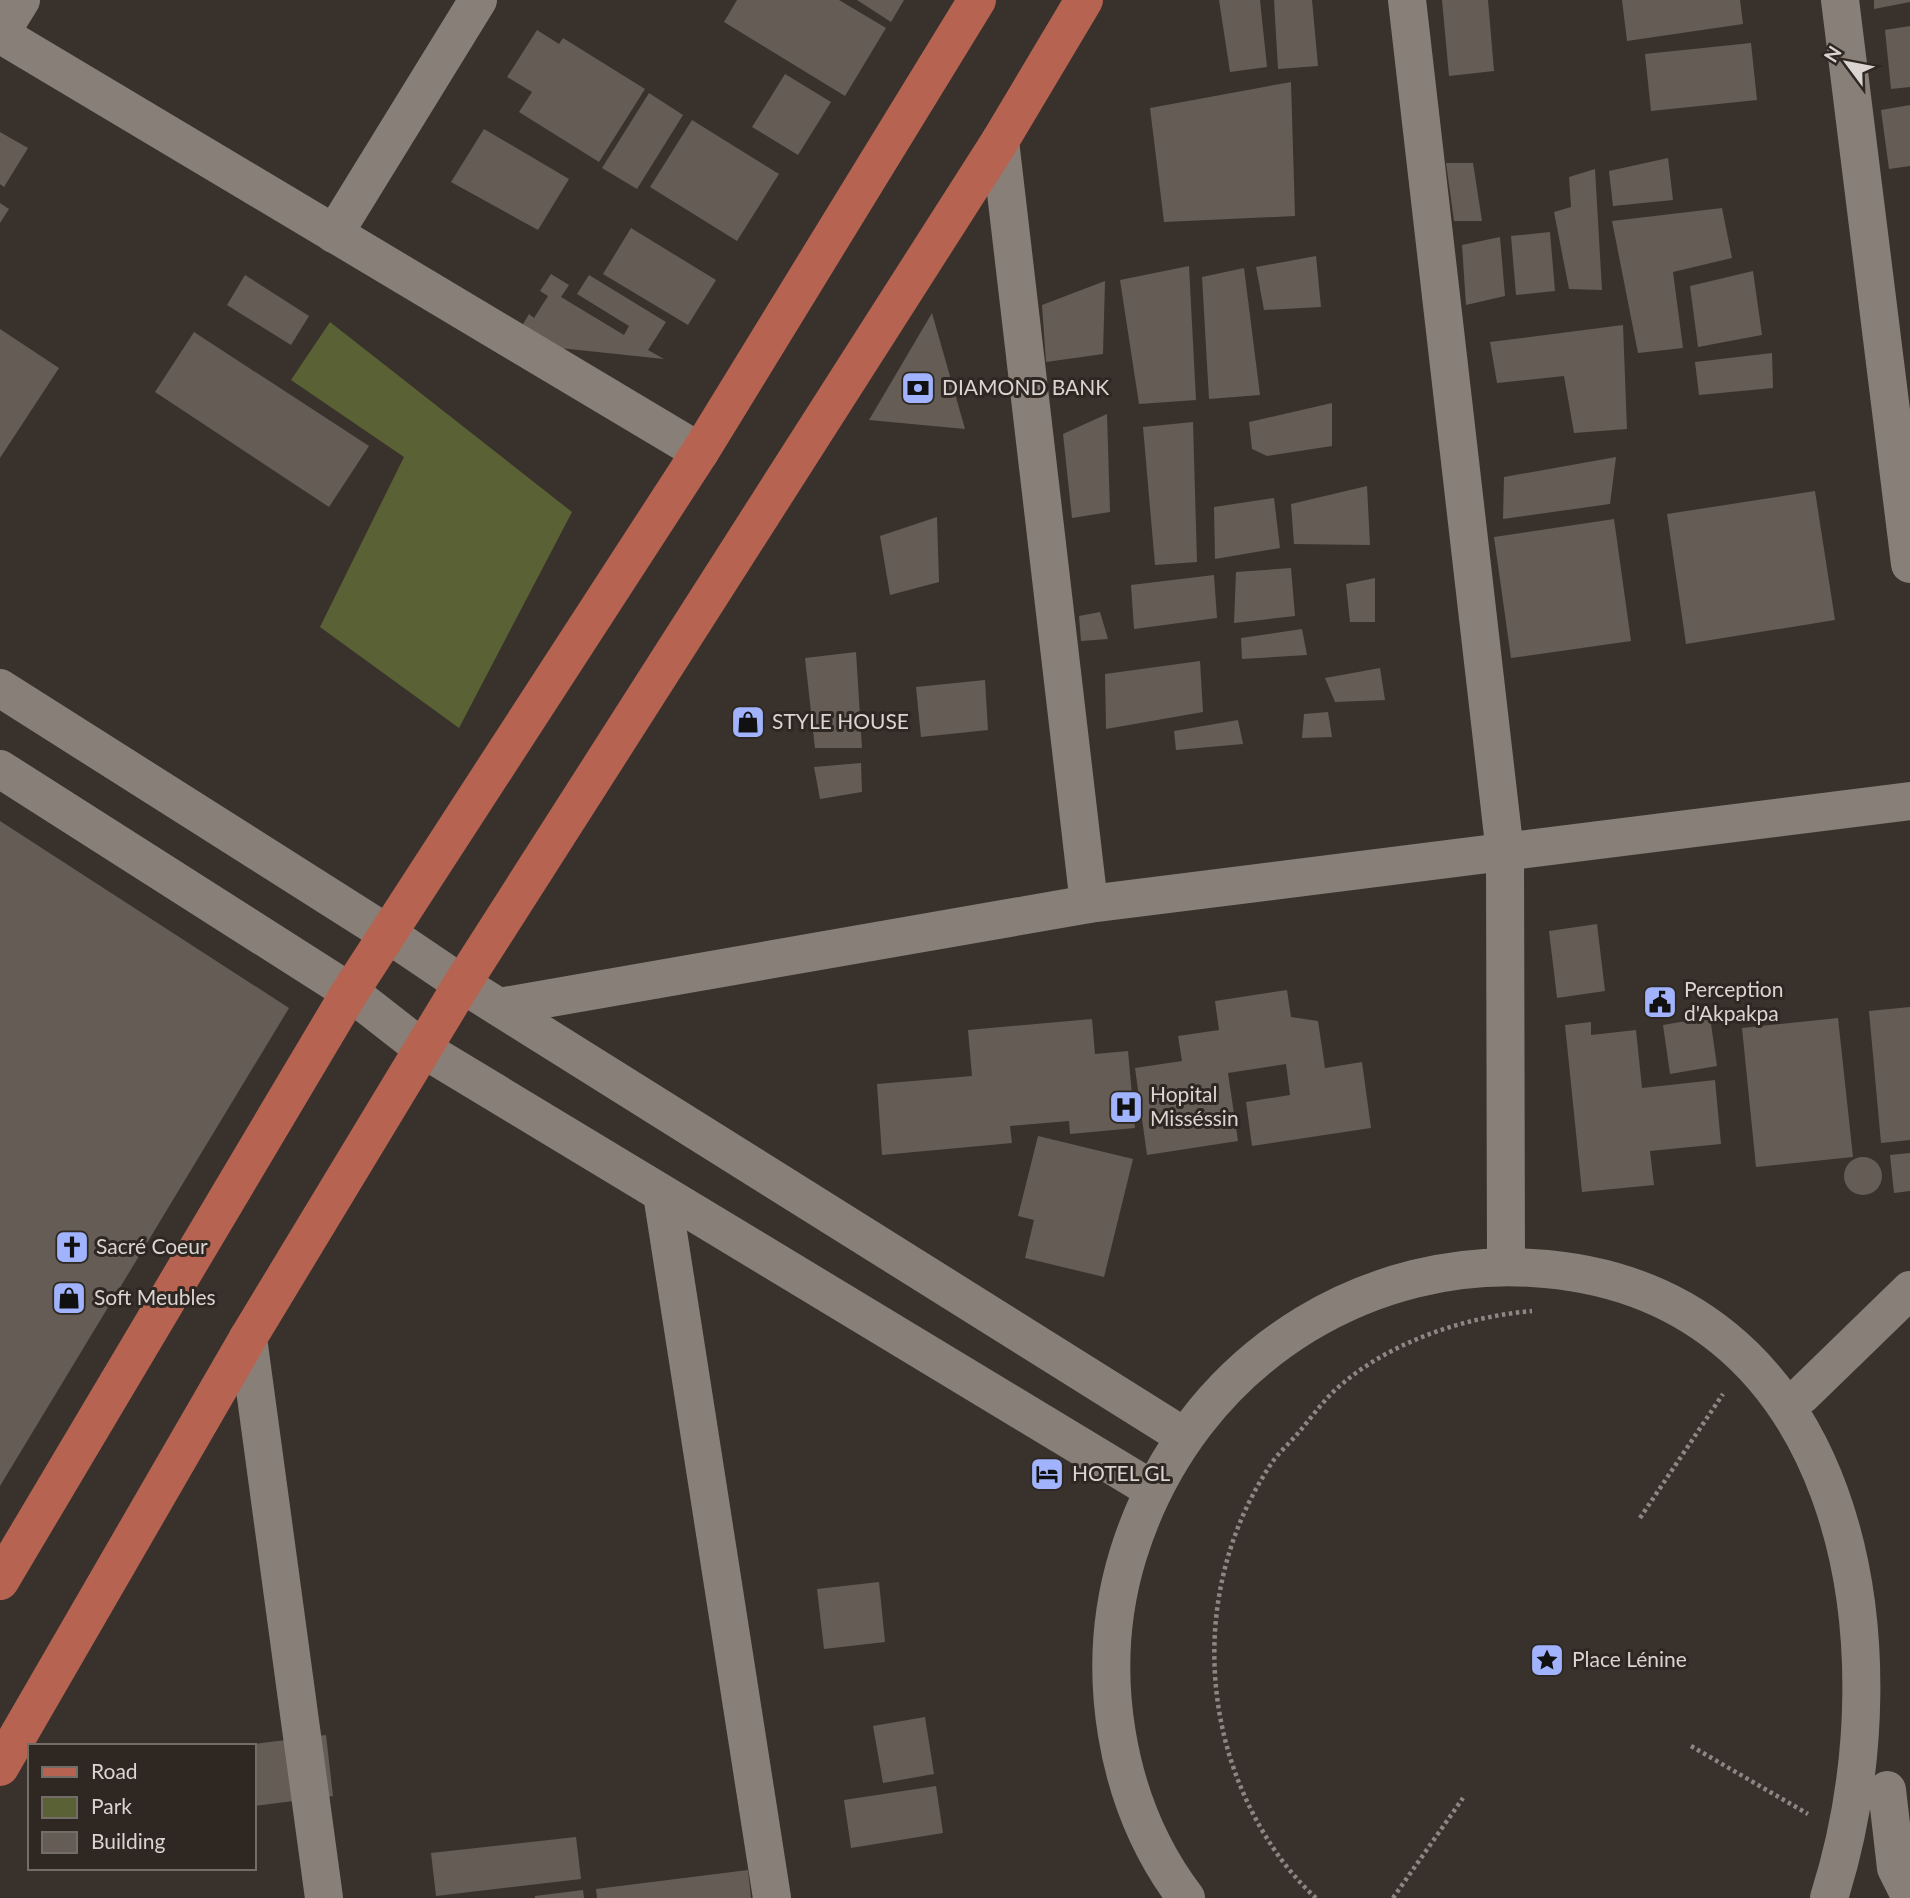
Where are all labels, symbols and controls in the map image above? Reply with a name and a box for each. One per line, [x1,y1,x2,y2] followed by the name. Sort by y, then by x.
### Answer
[1812,28,1882,98] north arrow
[1819,41,1846,66] text: N
[899,369,937,407] bank icon: DIAMOND BANK
[942,374,1109,399] place label: DIAMOND BANK
[729,703,767,741] shop icon: STYLE HOUSE
[772,708,909,733] place label: STYLE HOUSE
[1684,976,1783,1025] place label: Perception d'Akpakpa
[1641,983,1679,1021] public building icon: Perception d'Akpakpa
[1150,1081,1239,1130] place label: Hopital Misséssin
[1107,1088,1145,1126] hospital icon: Hopital Misséssin
[53,1228,91,1266] church icon: Sacré Coeur
[96,1233,208,1258] place label: Sacré Coeur
[50,1279,88,1317] shop icon: Soft Meubles
[94,1284,216,1309] place label: Soft Meubles
[1028,1455,1066,1493] hotel icon: HOTEL GL
[1072,1460,1171,1485] place label: HOTEL GL
[1528,1641,1566,1679] place icon: Place Lénine
[1572,1646,1687,1671] place label: Place Lénine
[28,1744,256,1870] legend
[91,1758,138,1783] text: Road
[91,1793,132,1818] text: Park
[91,1828,166,1853] text: Building

